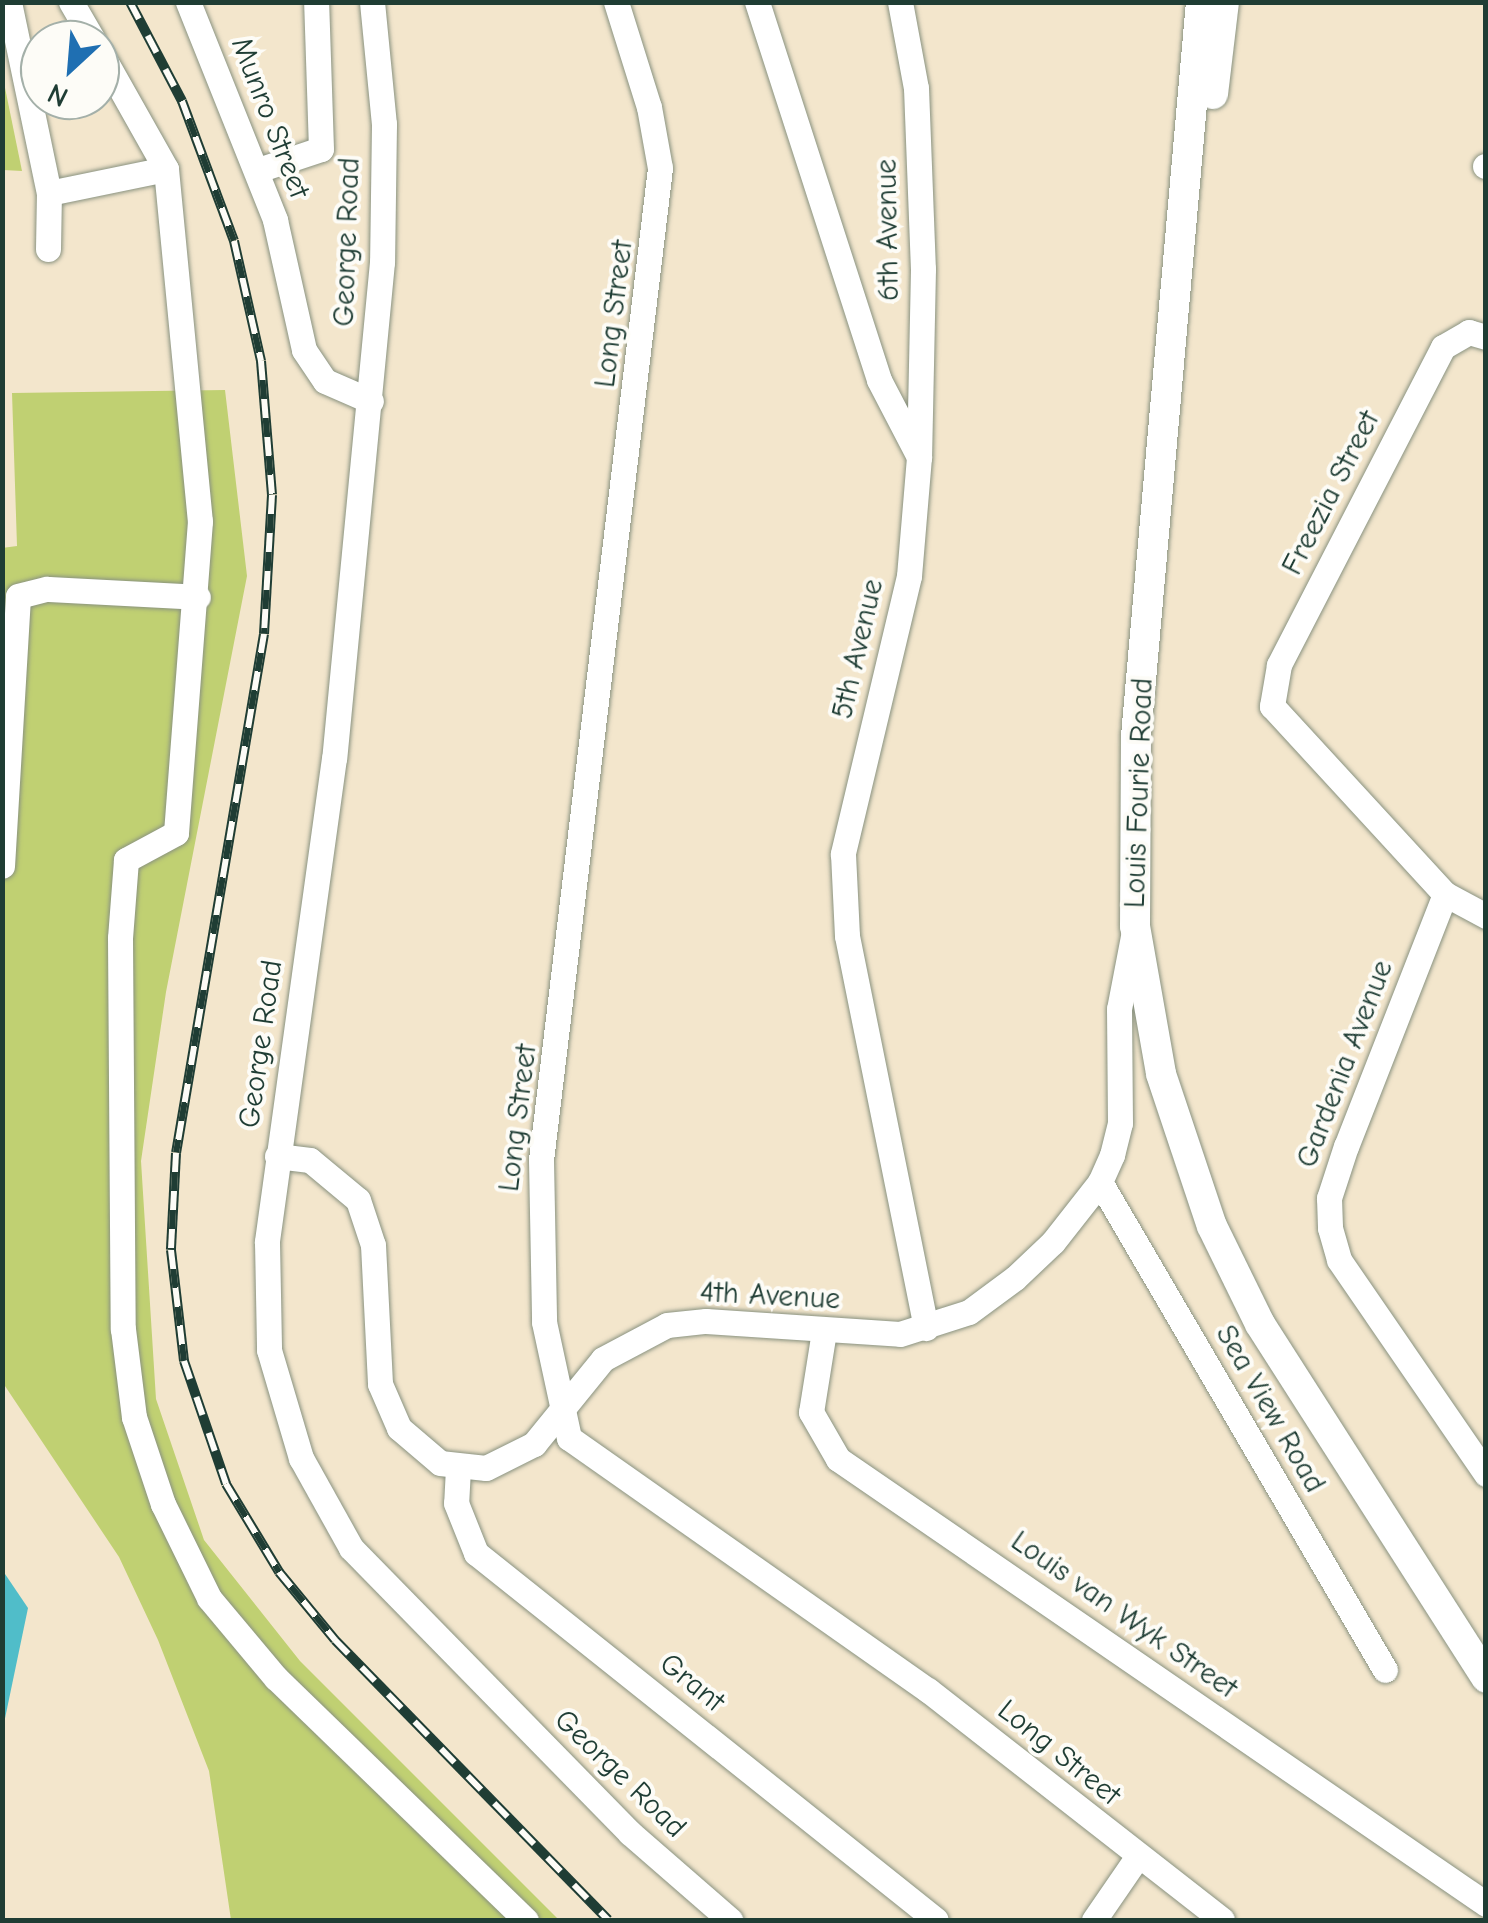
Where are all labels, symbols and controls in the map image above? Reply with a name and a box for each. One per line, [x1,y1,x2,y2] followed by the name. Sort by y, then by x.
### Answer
[20,20,120,120] north arrow
[223,32,317,204] street label: Munro Street
[43,77,73,114] text: N
[326,157,368,327] street label: George Road
[869,159,907,301] street label: 6th Avenue
[587,238,641,390] street label: Long Street
[1274,405,1388,581] street label: Freezia Street
[824,576,892,722] street label: 5th Avenue
[1117,677,1161,909] street label: Louis Fourie Road
[1289,955,1401,1173] street label: Gardenia Avenue
[231,958,291,1130] street label: George Road
[491,1042,545,1194] street label: Long Street
[699,1274,841,1318] street label: 4th Avenue
[1207,1319,1333,1499] street label: Sea View Road
[1004,1523,1244,1707] street label: Louis van Wyk Street
[652,1646,732,1720] street label: Grant
[990,1692,1128,1814] street label: Long Street
[547,1702,693,1846] street label: George Road

